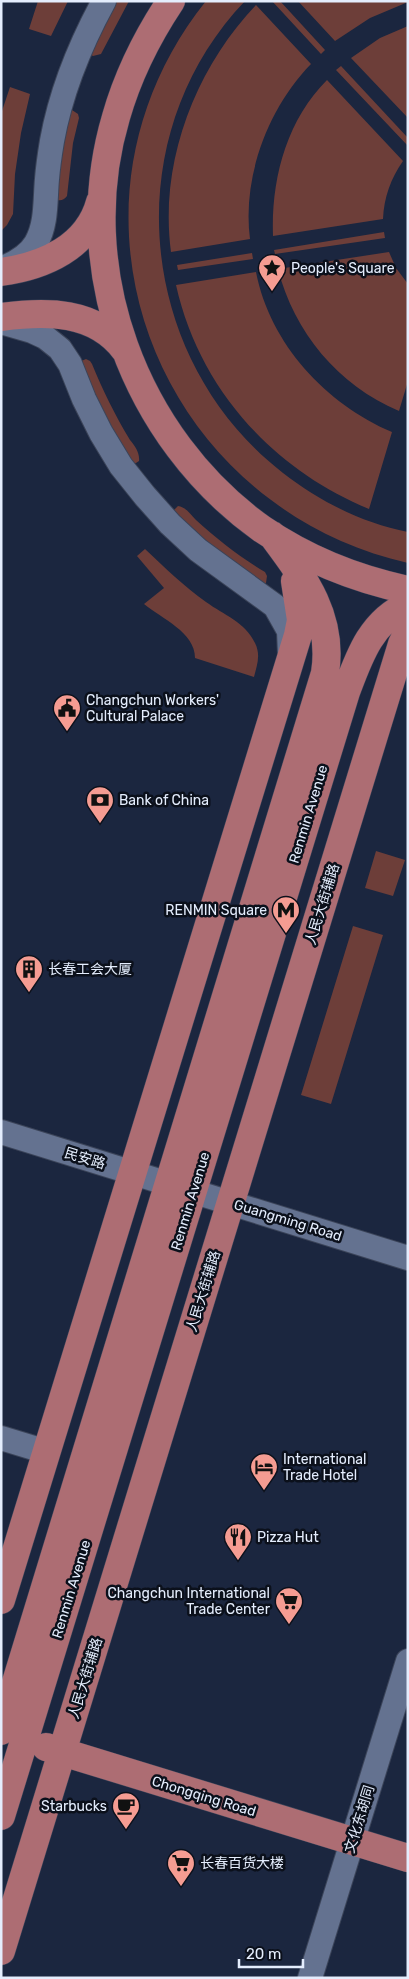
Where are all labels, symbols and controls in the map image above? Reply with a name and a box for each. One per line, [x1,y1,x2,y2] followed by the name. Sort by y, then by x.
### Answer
[257,253,287,292] place icon: People's Square
[291,260,395,277] place label: People's Square
[86,692,219,725] place label: Changchun Workers' Cultural Palace
[52,693,82,732] public building icon: Changchun Workers' Cultural Palace
[285,763,332,865] street label: Renmin Avenue
[85,785,115,824] bank icon: Bank of China
[119,792,209,809] place label: Bank of China
[302,861,343,947] street label: 人民大街辅路
[271,895,301,934] metro station icon: RENMIN Square
[165,902,267,919] place label: RENMIN Square
[14,954,44,993] building icon: 长春工会大厦
[48,961,132,978] place label: 长春工会大厦
[62,1144,107,1173] street label: 民安路
[167,1150,214,1252] street label: Renmin Avenue
[232,1196,344,1245] street label: Guangming Road
[183,1248,224,1334] street label: 人民大街辅路
[283,1451,367,1484] place label: International Trade Hotel
[249,1452,279,1491] hotel icon: International Trade Hotel
[223,1522,253,1561] restaurant icon: Pizza Hut
[257,1529,319,1546] place label: Pizza Hut
[48,1538,95,1640] street label: Renmin Avenue
[107,1585,271,1618] place label: Changchun International Trade Center
[274,1586,304,1625] supermarket icon: Changchun International Trade Center
[65,1635,106,1721] street label: 人民大街辅路
[150,1773,258,1820] street label: Chongqing Road
[341,1783,378,1855] street label: 文化东胡同
[111,1791,141,1830] cafe icon: Starbucks
[41,1798,107,1815] place label: Starbucks
[166,1848,196,1887] supermarket icon: 长春百货大楼
[200,1855,284,1872] place label: 长春百货大楼
[239,1936,303,1968] scale bar
[246,1945,281,1963] text: 20 m

